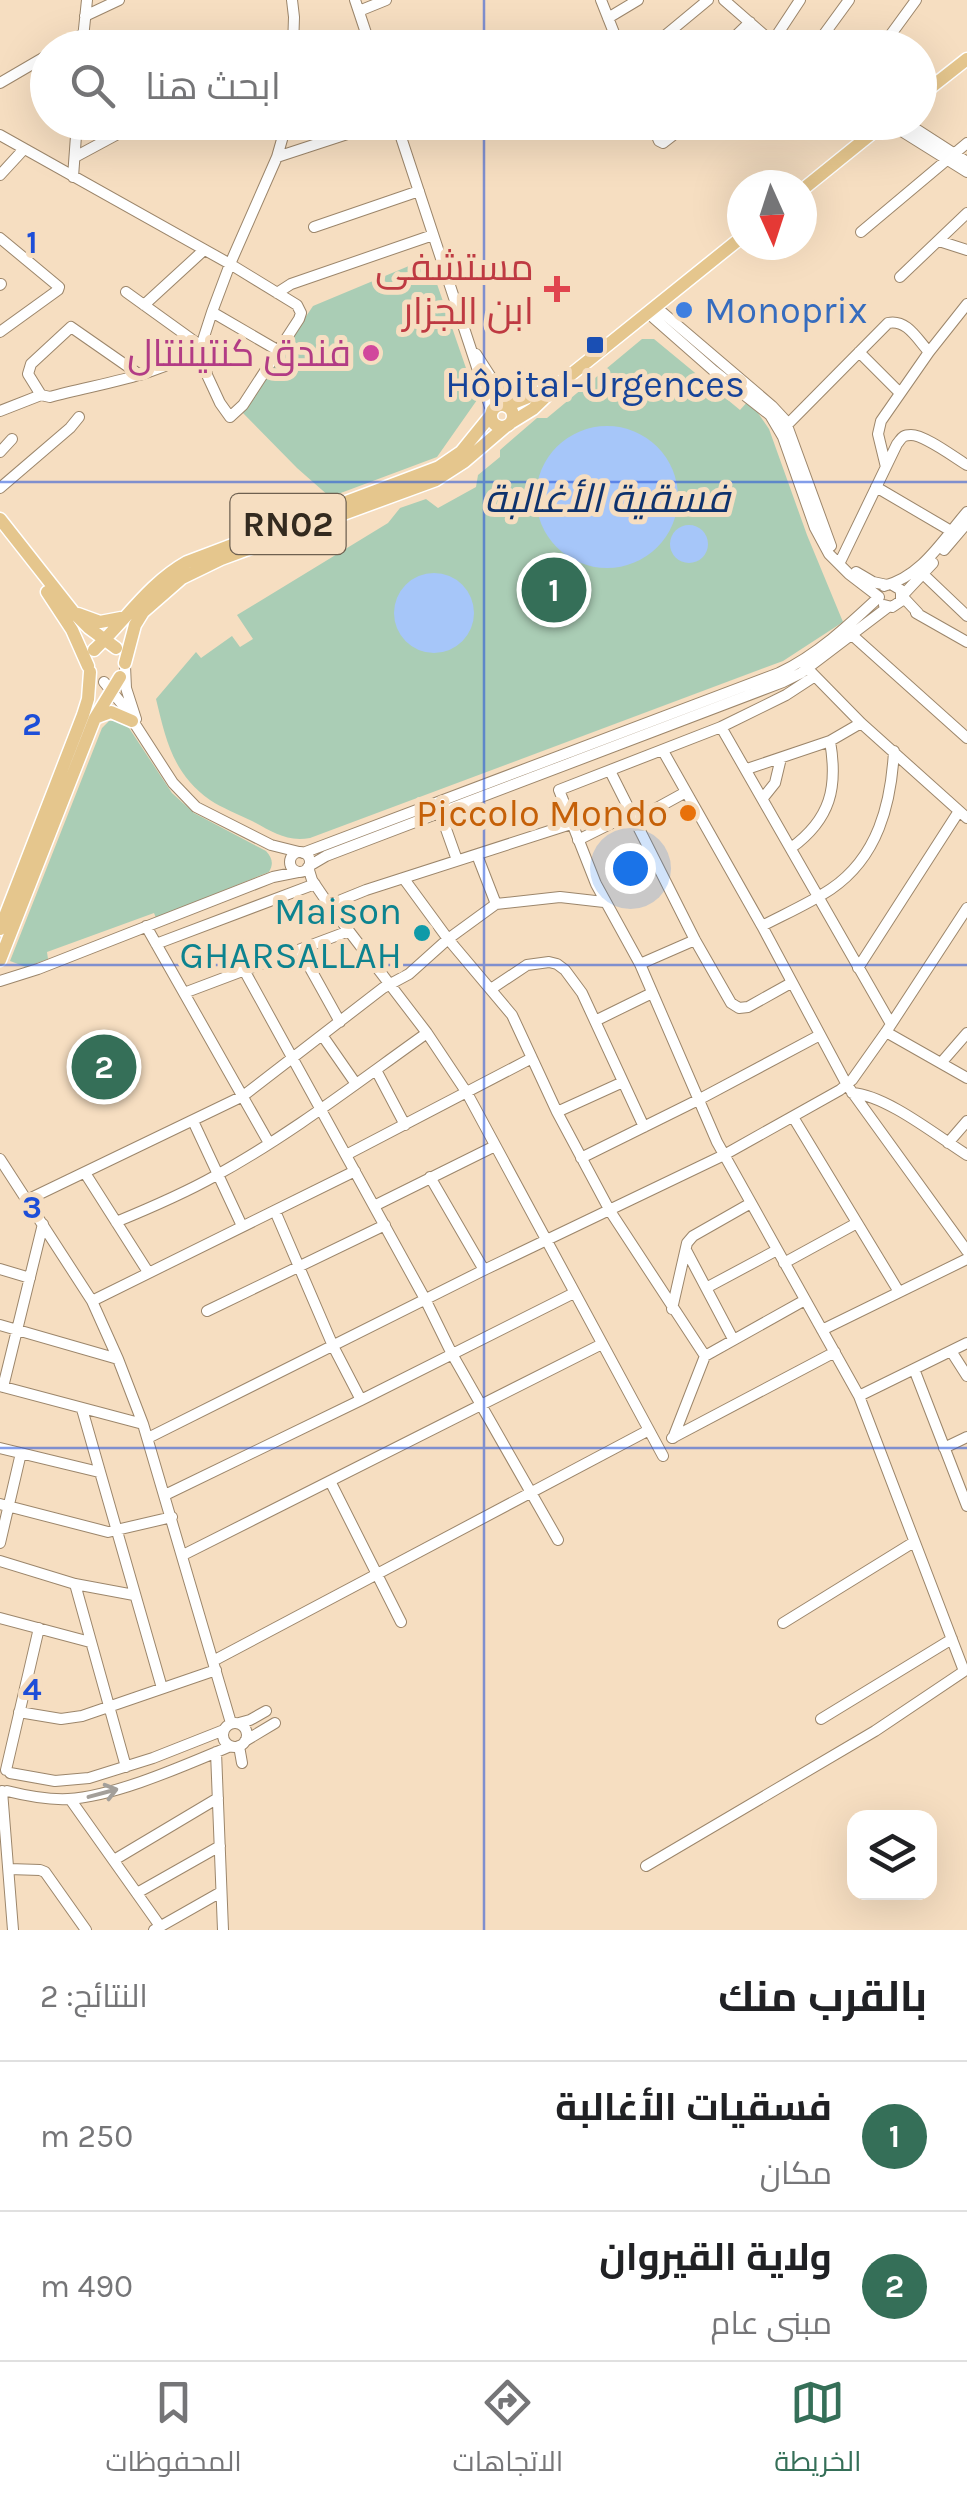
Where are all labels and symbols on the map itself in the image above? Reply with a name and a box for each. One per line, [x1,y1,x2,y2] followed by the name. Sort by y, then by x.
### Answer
[727,170,817,260] north arrow
[26,224,38,261] text: 1
[375,245,534,334] place label: مستشفى ابن الجزار
[544,276,570,302] marker: مستشفى ابن الجزار
[704,288,867,333] place label: Monoprix
[673,299,695,321] marker: Monoprix
[127,331,351,376] place label: فندق كنتيننتال
[584,334,606,356] marker: Hôpital-Urgences
[360,342,382,364] marker: فندق كنتيننتال
[445,362,745,407] place label: Hôpital-Urgences
[484,475,732,522] water label: فسقية الأغالبة
[230,494,346,554] road number: RN02
[522,552,586,628] pin: 1
[22,706,42,743] text: 2
[416,791,668,836] place label: Piccolo Mondo
[677,802,699,824] marker: Piccolo Mondo
[605,843,656,894] your location
[179,889,402,978] place label: Maison GHARSALLAH
[411,922,433,944] marker: Maison GHARSALLAH
[72,1030,136,1104] pin: 2
[22,1189,42,1226] text: 3
[22,1671,42,1708] text: 4
[87,1782,118,1801] one-way arrow

